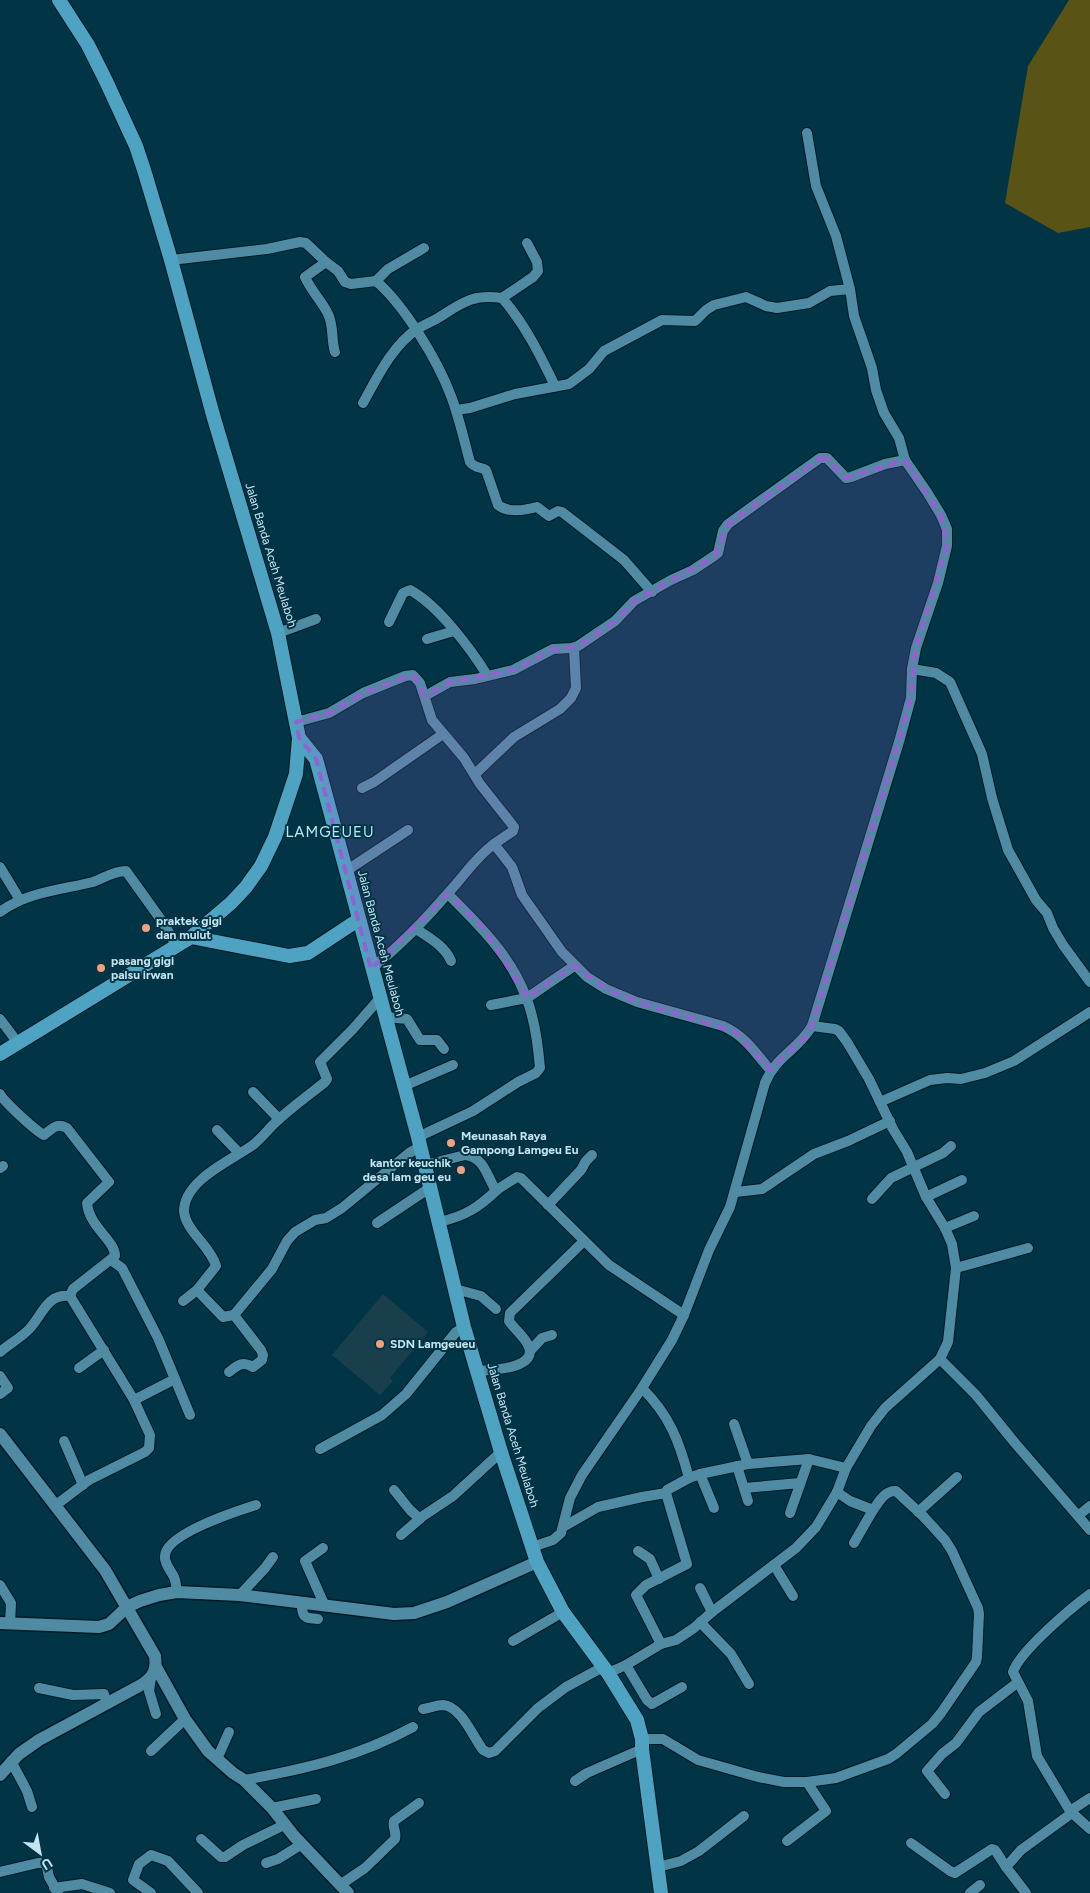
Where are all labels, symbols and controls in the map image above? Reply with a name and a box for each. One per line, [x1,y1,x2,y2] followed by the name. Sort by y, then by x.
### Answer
[242,481,300,629] street label: Jalan Banda Aceh Meulaboh
[285,823,375,841] district label: LAMGEUEU
[355,868,407,1018] street label: Jalan Banda Aceh Meulaboh
[156,914,222,942] place label: praktek gigi dan mulut
[140,922,152,934] marker: praktek gigi dan mulut
[111,954,174,982] place label: pasang gigi palsu irwan
[95,962,107,974] marker: pasang gigi palsu irwan
[461,1129,579,1157] place label: Meunasah Raya Gampong Lamgeu Eu
[445,1137,457,1149] marker: Meunasah Raya Gampong Lamgeu Eu
[363,1156,452,1184] place label: kantor keuchik desa lam geu eu
[455,1164,467,1176] marker: kantor keuchik desa lam geu eu
[390,1337,475,1351] place label: SDN Lamgeueu
[374,1338,386,1350] marker: SDN Lamgeueu
[484,1361,542,1509] street label: Jalan Banda Aceh Meulaboh
[15,1828,65,1878] north arrow
[38,1854,55,1873] text: U

